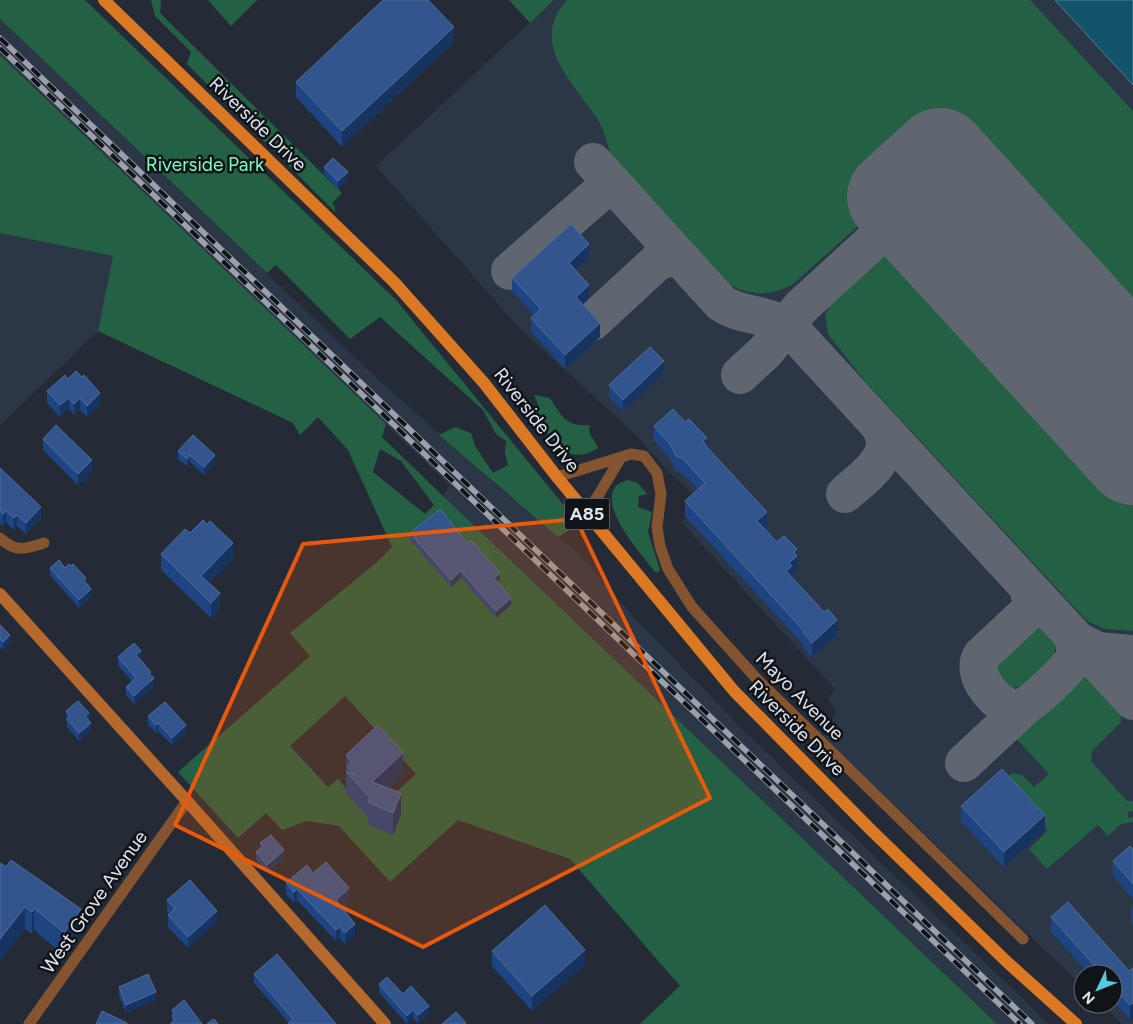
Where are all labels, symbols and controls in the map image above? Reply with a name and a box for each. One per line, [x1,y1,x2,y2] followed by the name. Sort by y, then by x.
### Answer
[205,72,311,176] street label: Riverside Drive
[146,153,265,176] park label: Riverside Park
[489,363,585,477] street label: Riverside Drive
[564,498,610,530] road number: A85
[751,647,849,745] street label: Mayo Avenue
[744,675,850,781] street label: Riverside Drive
[36,826,152,978] street label: West Grove Avenue
[1073,964,1123,1014] north arrow
[1079,988,1099,1007] text: N

